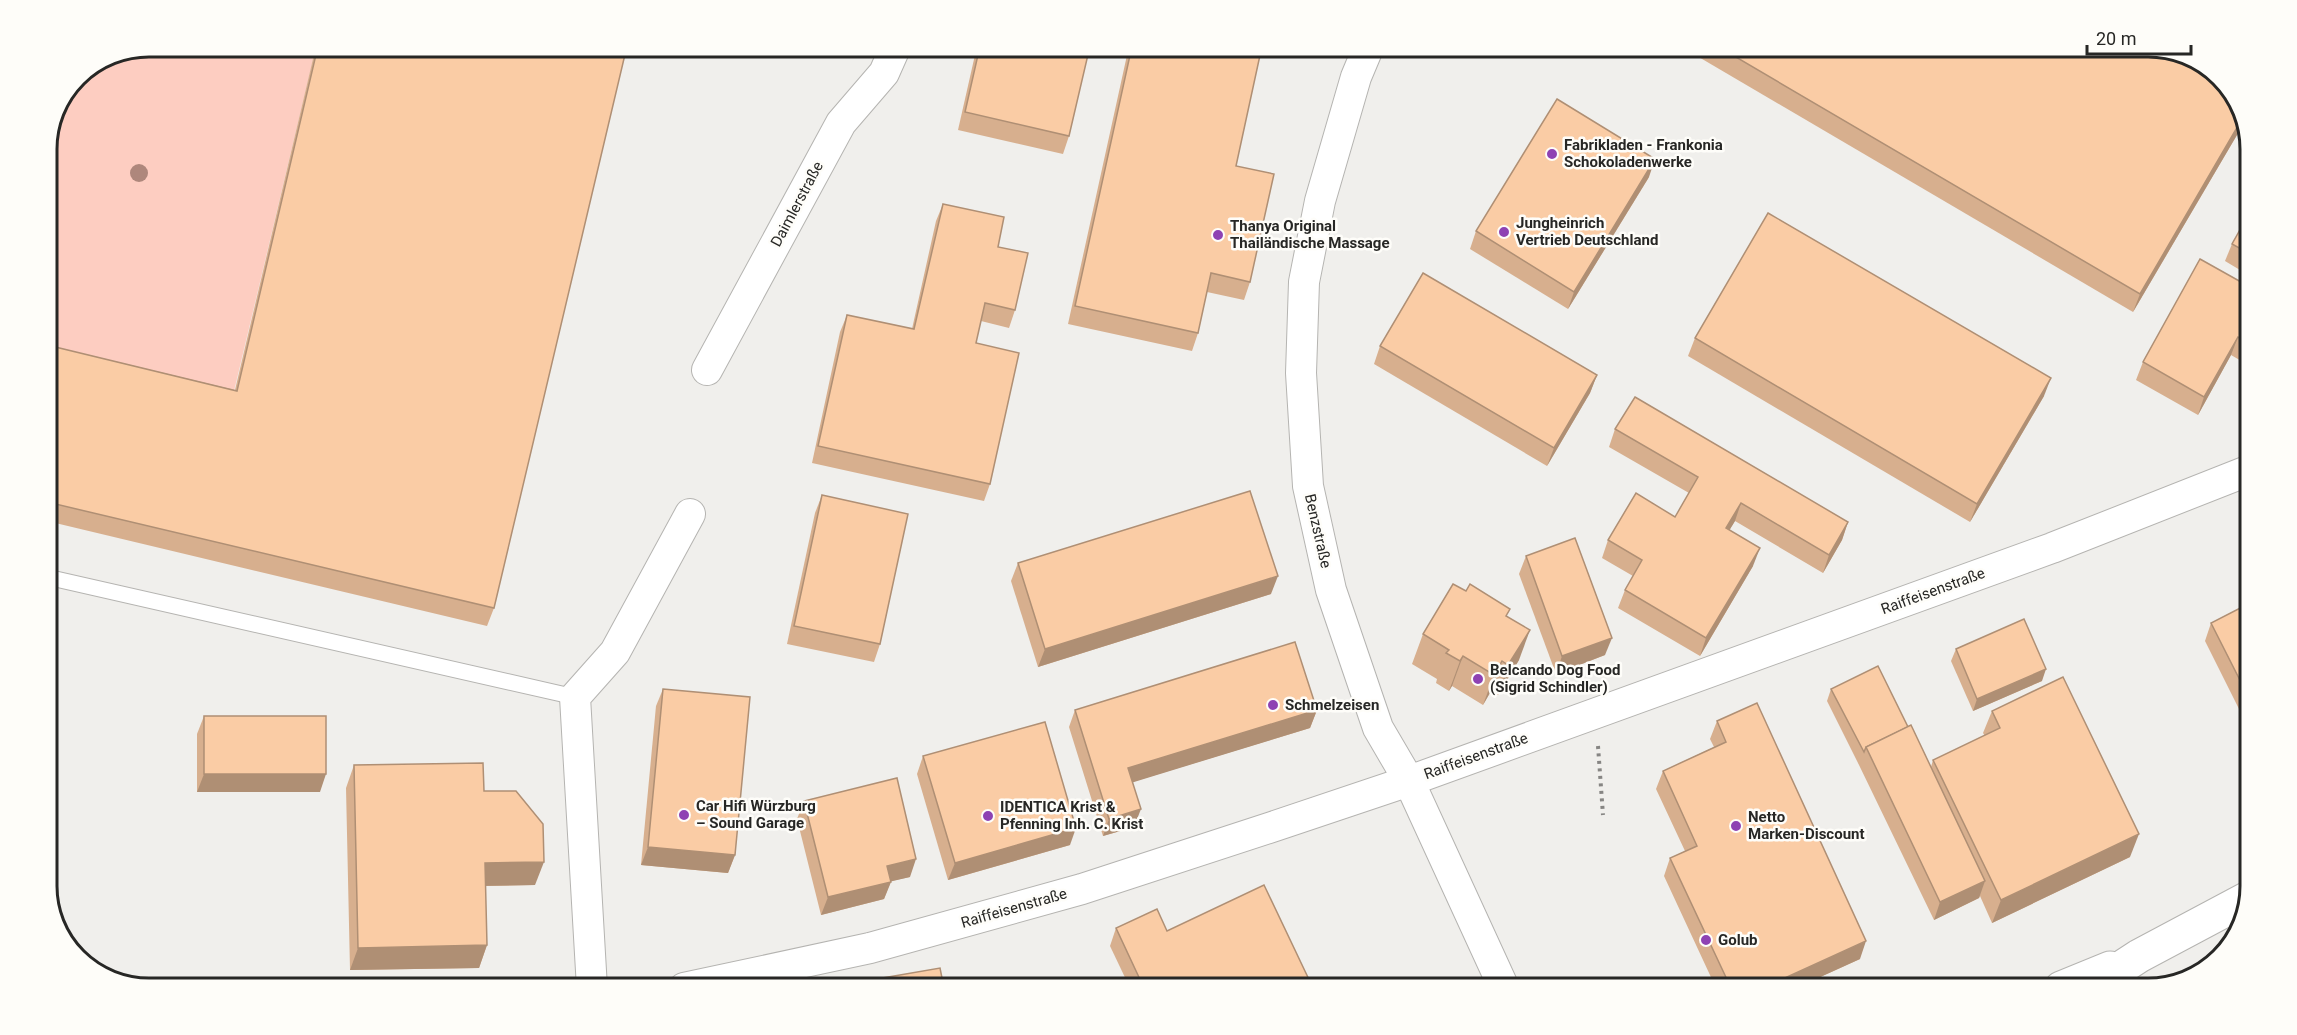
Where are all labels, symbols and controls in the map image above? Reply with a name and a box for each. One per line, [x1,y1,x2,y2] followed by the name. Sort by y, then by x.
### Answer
[2087,18,2190,56] scale bar
[2096,28,2136,49] text: 20 m
[1564,136,1723,171] place label: Fabrikladen - Frankonia Schokoladenwerke
[1545,147,1559,161] marker: Fabrikladen - Frankonia Schokoladenwerke
[767,158,827,250] street label: Daimlerstraße
[1516,214,1658,249] place label: Jungheinrich Vertrieb Deutschland
[1230,217,1390,252] place label: Thanya Original Thailändische Massage
[1497,225,1511,239] marker: Jungheinrich Vertrieb Deutschland
[1211,228,1225,242] marker: Thanya Original Thailändische Massage
[1301,492,1335,570] street label: Benzstraße
[1879,564,1988,618] street label: Raiffeisenstraße
[1490,661,1621,696] place label: Belcando Dog Food (Sigrid Schindler)
[1471,672,1485,686] marker: Belcando Dog Food (Sigrid Schindler)
[1285,696,1379,714] place label: Schmelzeisen
[1266,698,1280,712] marker: Schmelzeisen
[1422,729,1531,783] street label: Raiffeisenstraße
[696,797,816,832] place label: Car Hifi Würzburg – Sound Garage
[1000,798,1143,833] place label: IDENTICA Krist & Pfenning Inh. C. Krist
[677,808,691,822] marker: Car Hifi Würzburg – Sound Garage
[1748,808,1865,843] place label: Netto Marken-Discount
[981,809,995,823] marker: IDENTICA Krist & Pfenning Inh. C. Krist
[1729,819,1743,833] marker: Netto Marken-Discount
[959,884,1069,932] street label: Raiffeisenstraße
[1718,931,1758,949] place label: Golub
[1699,933,1713,947] marker: Golub

